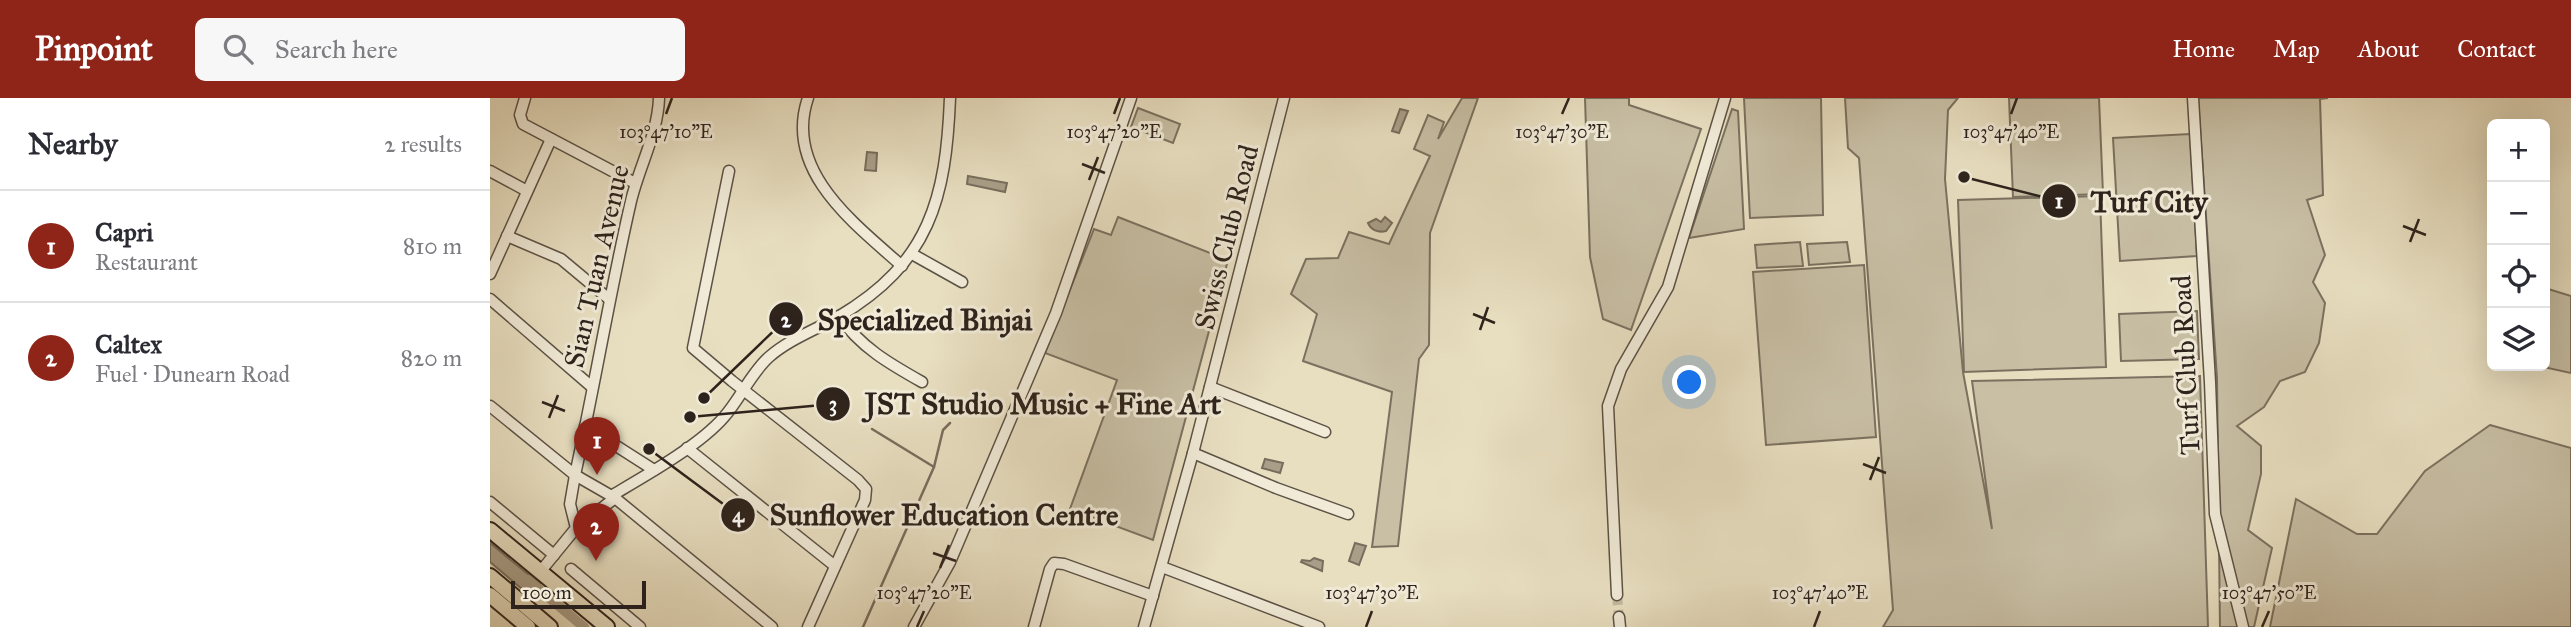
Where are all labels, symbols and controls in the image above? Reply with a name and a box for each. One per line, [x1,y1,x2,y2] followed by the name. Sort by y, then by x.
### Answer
[195,18,685,81] search box
[35,29,153,69] text: Pinpoint
[219,30,257,68] icon: search
[275,33,398,65] text: Search here
[2172,34,2235,64] text: Home
[2273,34,2320,64] text: Map
[2358,34,2419,64] text: About
[2457,34,2536,64] text: Contact
[2487,119,2550,371] map controls
[2487,119,2550,182] button: +
[619,121,713,143] text: 103°47'10"E
[1066,121,1162,143] text: 103°47'20"E
[1515,121,1609,143] text: 103°47'30"E
[1963,121,2059,143] text: 103°47'40"E
[28,126,118,162] text: Nearby
[384,130,462,158] text: 2 results
[1187,141,1266,333] street label: Swiss Club Road
[556,161,637,371] street label: Sian Tuan Avenue
[2041,176,2221,227] callout: Turf City
[2487,182,2550,245] button: −
[2090,184,2209,220] text: Turf City
[2055,188,2063,214] text: 1
[95,216,154,248] text: Capri
[46,232,56,260] text: 1
[403,232,462,260] text: 810 m
[2487,245,2550,308] button: locate
[95,248,198,276] text: Restaurant
[2163,274,2208,456] street label: Turf Club Road
[769,294,1047,345] callout: Specialized Binjai
[817,302,1033,338] text: Specialized Binjai
[781,307,792,333] text: 2
[2487,308,2550,371] button: layers
[95,328,162,360] text: Caltex
[45,344,57,372] text: 2
[401,344,462,372] text: 820 m
[95,360,290,388] text: Fuel · Dunearn Road
[1672,365,1706,399] your location
[816,378,1235,429] callout: JST Studio Music + Fine Art
[861,386,1222,423] text: JST Studio Music + Fine Art
[829,391,837,417] text: 3
[574,417,620,475] pin: 1
[720,489,1133,540] callout: Sunflower Education Centre
[769,497,1119,533] text: Sunflower Education Centre
[732,502,745,528] text: 4
[573,503,619,561] pin: 2
[511,578,646,610] scale bar
[522,581,572,604] text: 100 m
[876,582,972,604] text: 103°47'20"E
[1325,582,1419,604] text: 103°47'30"E
[1772,582,1868,604] text: 103°47'40"E
[2222,582,2316,604] text: 103°47'50"E

